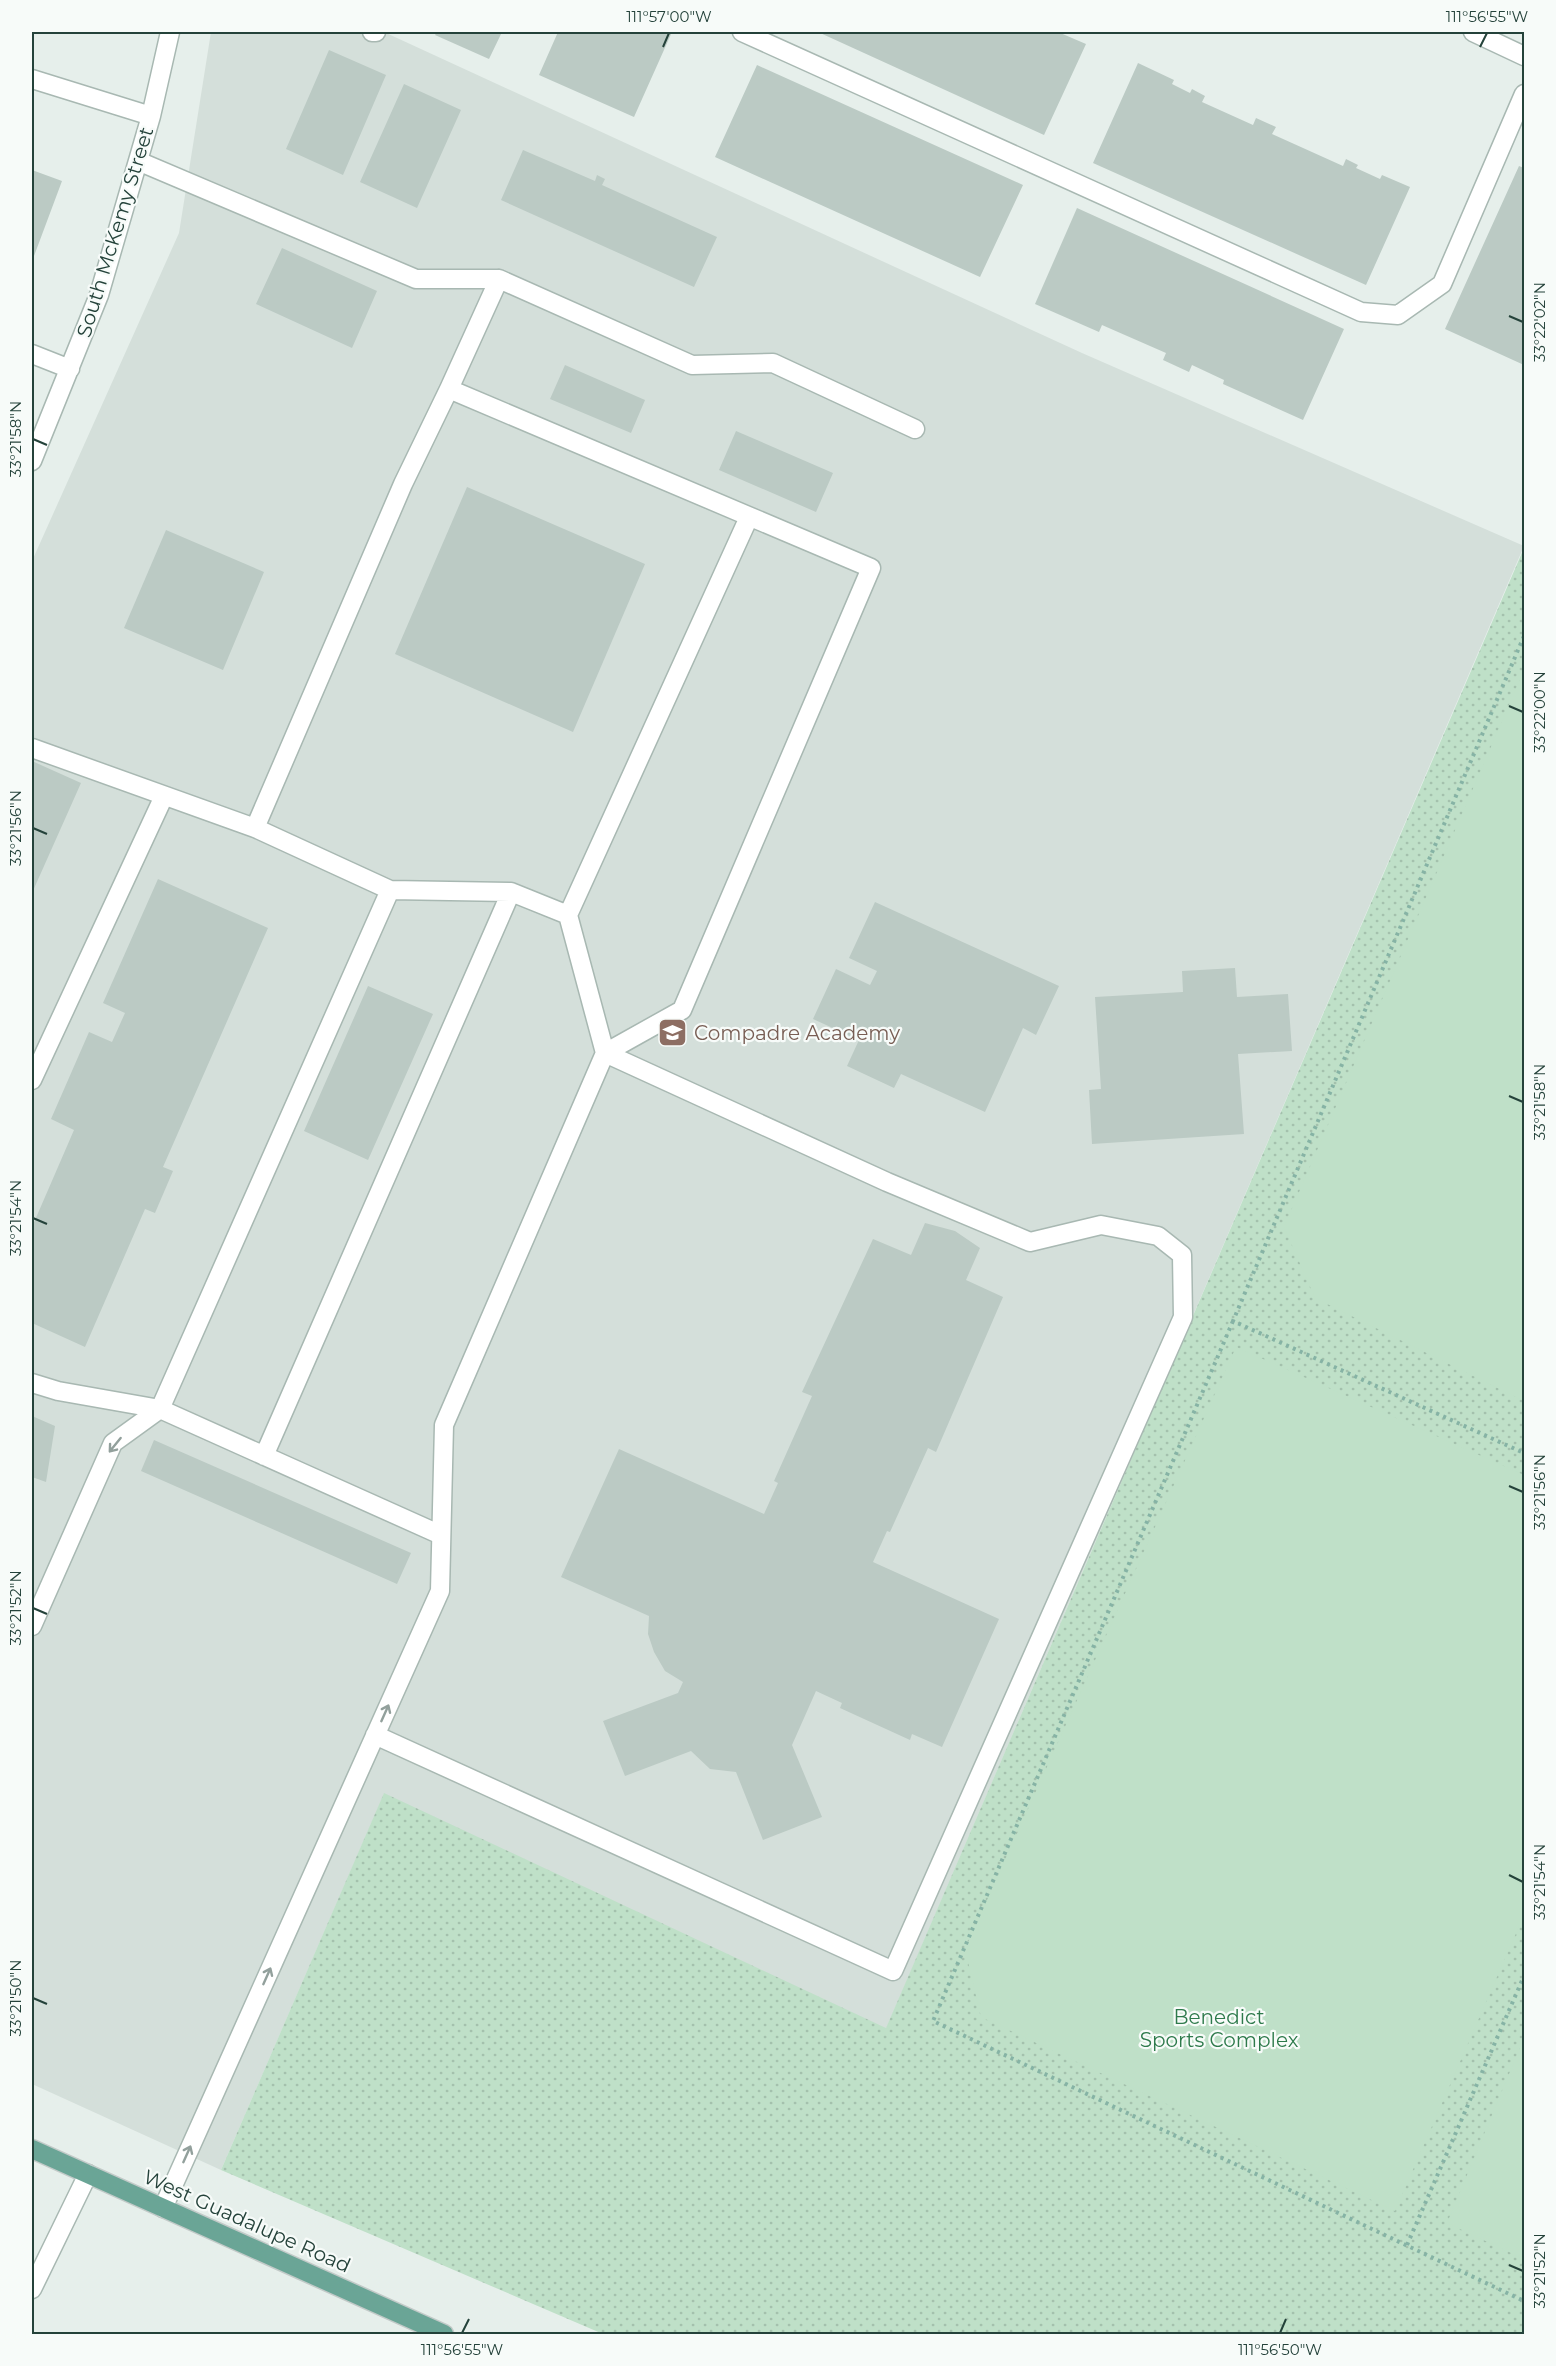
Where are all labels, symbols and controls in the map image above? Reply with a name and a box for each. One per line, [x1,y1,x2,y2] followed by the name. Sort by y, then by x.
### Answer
[626,7,712,26] text: 111°57'00"W
[1446,7,1529,26] text: 111°56'55"W
[72,124,158,340] street label: South McKemy Street
[1530,282,1549,362] text: 33°22'02"N
[6,401,25,477] text: 33°21'58"N
[1530,671,1549,753] text: 33°22'00"N
[6,790,25,866] text: 33°21'56"N
[657,1017,689,1049] school or university icon: Compadre Academy
[694,1021,900,1045] place label: Compadre Academy
[1530,1064,1549,1140] text: 33°21'58"N
[6,1180,25,1256] text: 33°21'54"N
[109,1437,122,1453] one-way arrow
[1530,1454,1549,1530] text: 33°21'56"N
[6,1570,25,1646] text: 33°21'52"N
[380,1704,391,1722] one-way arrow
[1530,1844,1549,1920] text: 33°21'54"N
[6,1960,25,2036] text: 33°21'50"N
[261,1968,273,1986] one-way arrow
[1140,2005,1299,2052] park label: Benedict Sports Complex
[182,2146,193,2164] one-way arrow
[140,2164,354,2278] street label: West Guadalupe Road
[1530,2233,1549,2309] text: 33°21'52"N
[421,2340,504,2359] text: 111°56'55"W
[1238,2340,1322,2359] text: 111°56'50"W

